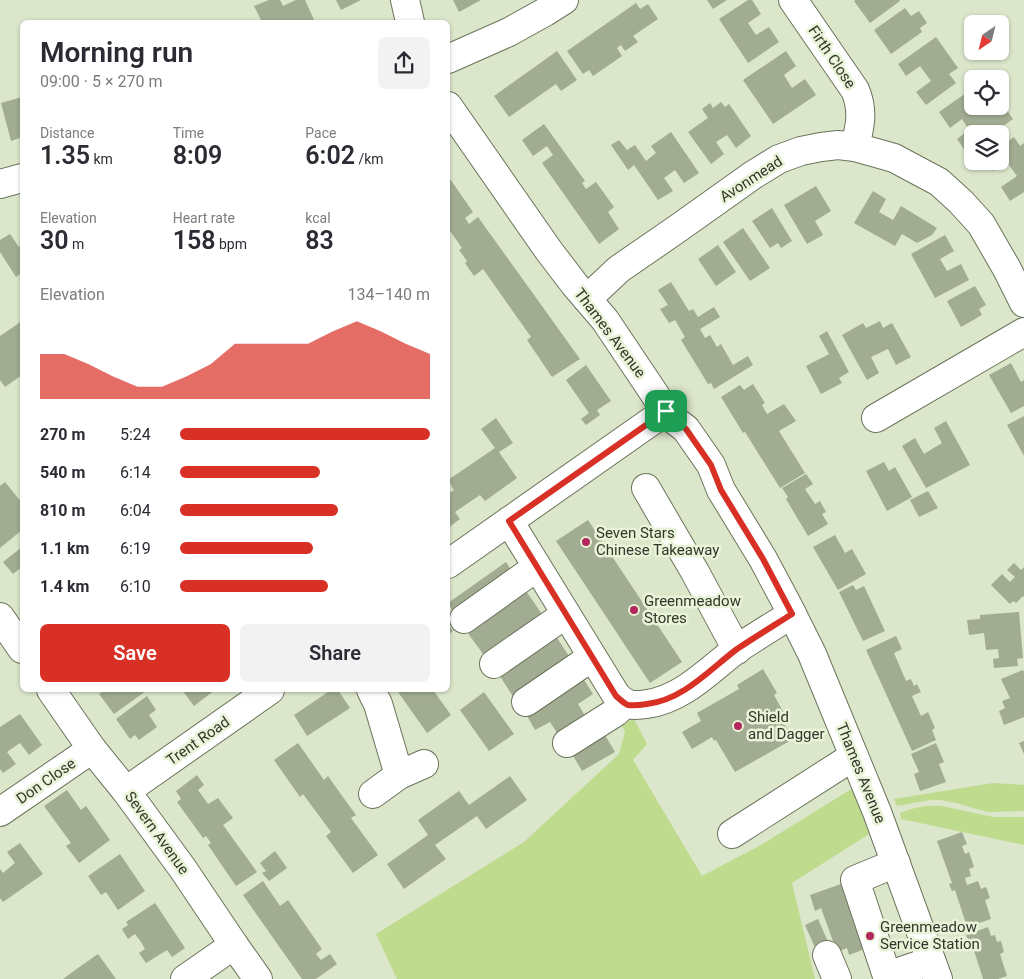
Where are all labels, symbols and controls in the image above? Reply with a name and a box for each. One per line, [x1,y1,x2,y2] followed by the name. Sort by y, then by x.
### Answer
[964,15,1009,60] north arrow
[964,15,1009,170] map controls
[804,22,860,92] street label: Firth Close
[40,36,193,69] text: Morning run
[378,37,430,89] button: share
[964,70,1009,115] button: locate
[40,72,162,91] text: 09:00 · 5 × 270 m
[40,125,95,141] text: Distance
[173,125,204,141] text: Time
[305,125,336,141] text: Pace
[964,125,1009,170] button: layers
[40,141,90,170] text: 1.35
[173,141,222,170] text: 8:09
[305,141,355,170] text: 6:02
[90,151,113,167] text: km
[355,151,384,167] text: /km
[716,152,786,206] street label: Avonmead
[40,210,97,226] text: Elevation
[173,210,235,226] text: Heart rate
[305,210,331,226] text: kcal
[40,226,69,255] text: 30
[173,226,216,255] text: 158
[305,226,334,255] text: 83
[69,236,84,252] text: m
[216,236,247,252] text: bpm
[40,285,105,304] text: Elevation
[348,285,430,304] text: 134–140 m
[571,285,649,381] street label: Thames Avenue
[645,390,687,432] pin
[652,397,680,425] icon: arrive
[40,425,85,444] text: 270 m
[120,425,151,444] text: 5:24
[40,463,85,482] text: 540 m
[120,463,151,482] text: 6:14
[40,501,85,520] text: 810 m
[120,501,151,520] text: 6:04
[596,524,719,559] place label: Seven Stars Chinese Takeaway
[580,536,592,548] marker: Seven Stars Chinese Takeaway
[40,539,89,558] text: 1.1 km
[120,539,151,558] text: 6:19
[40,577,89,596] text: 1.4 km
[120,577,151,596] text: 6:10
[644,592,741,627] place label: Greenmeadow Stores
[628,604,640,616] marker: Greenmeadow Stores
[40,624,230,682] button: Save
[240,624,430,682] button: Share
[748,708,825,743] place label: Shield and Dagger
[163,713,233,769] street label: Trent Road
[732,720,744,732] marker: Shield and Dagger
[833,720,889,826] street label: Thames Avenue
[13,754,79,808] street label: Don Close
[121,788,193,878] street label: Severn Avenue
[880,918,980,953] place label: Greenmeadow Service Station
[864,930,876,942] marker: Greenmeadow Service Station

